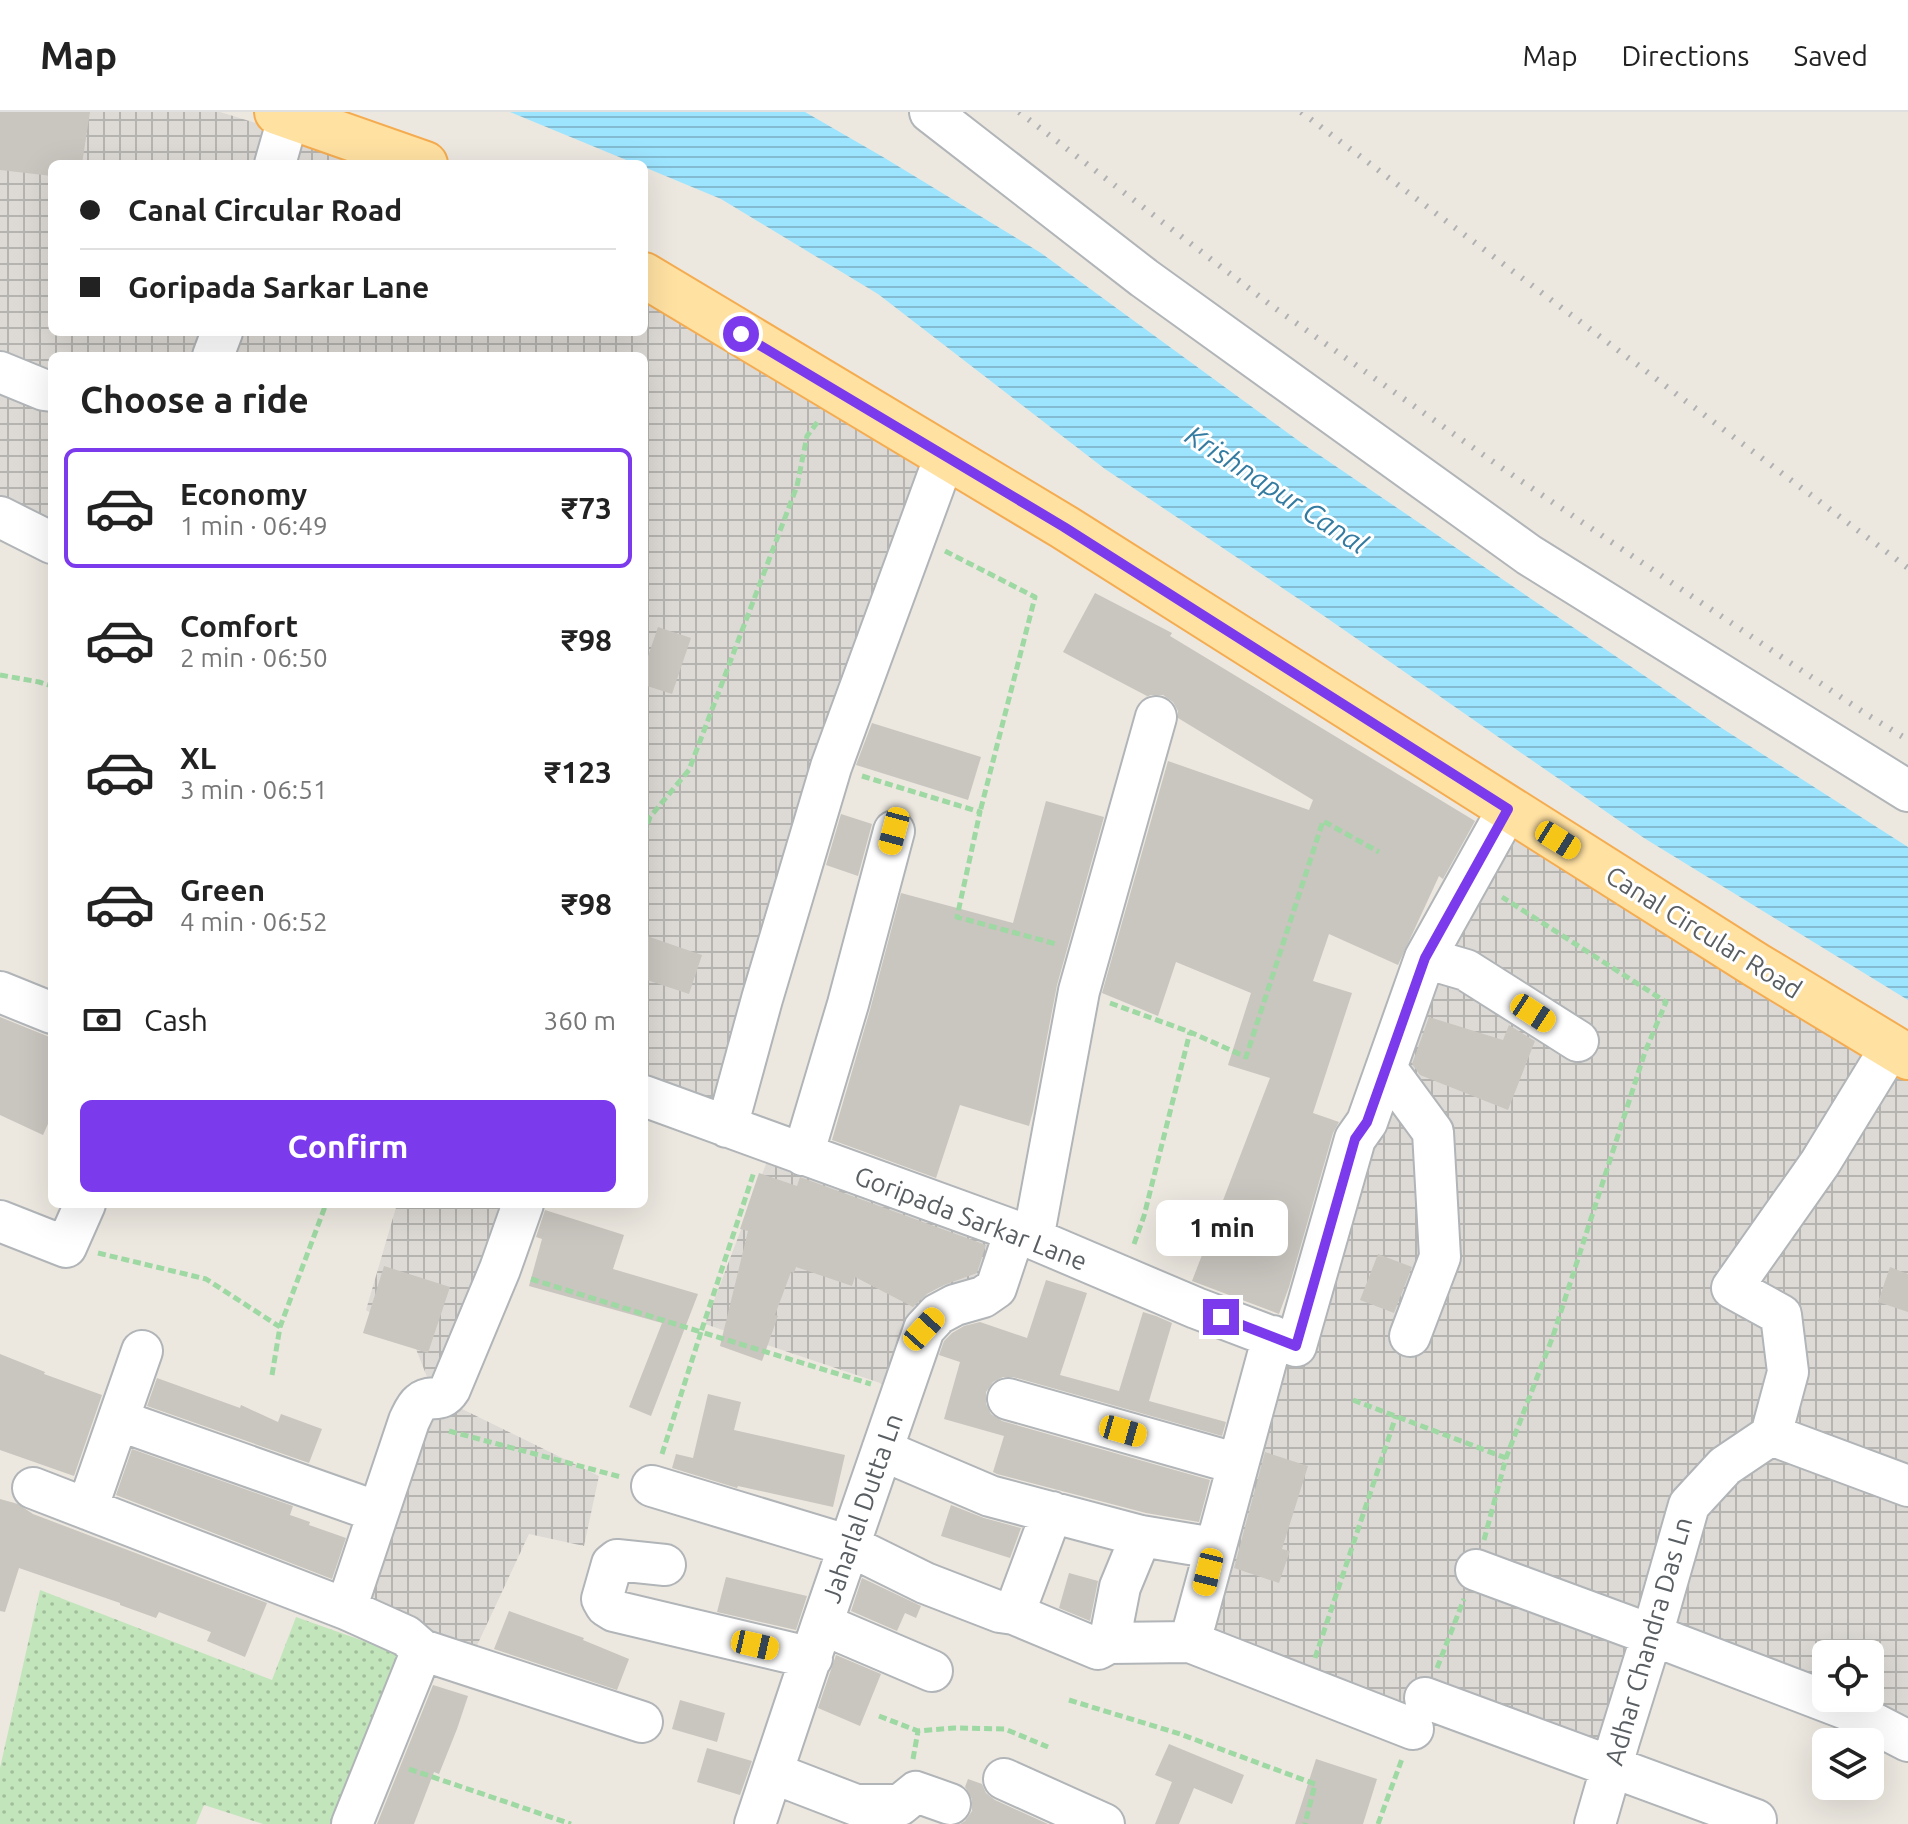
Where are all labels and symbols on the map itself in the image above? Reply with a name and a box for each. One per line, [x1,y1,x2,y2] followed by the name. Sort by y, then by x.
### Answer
[723,316,759,352] route start
[1180,419,1374,559] water label: Krishnapur Canal
[876,805,912,857] car
[1531,817,1585,863] car
[1601,860,1807,1004] street label: Canal Circular Road
[1506,990,1560,1036] car
[851,1160,1091,1276] street label: Goripada Sarkar Lane
[1155,1201,1287,1257] callout: 1 min
[1203,1299,1239,1335] route end
[899,1303,949,1355] car
[816,1410,908,1606] street label: Jaharlal Dutta Ln
[1097,1413,1149,1449] car
[1599,1514,1697,1768] street label: Adhar Chandra Das Ln
[1191,1546,1225,1598] car
[729,1628,781,1662] car

